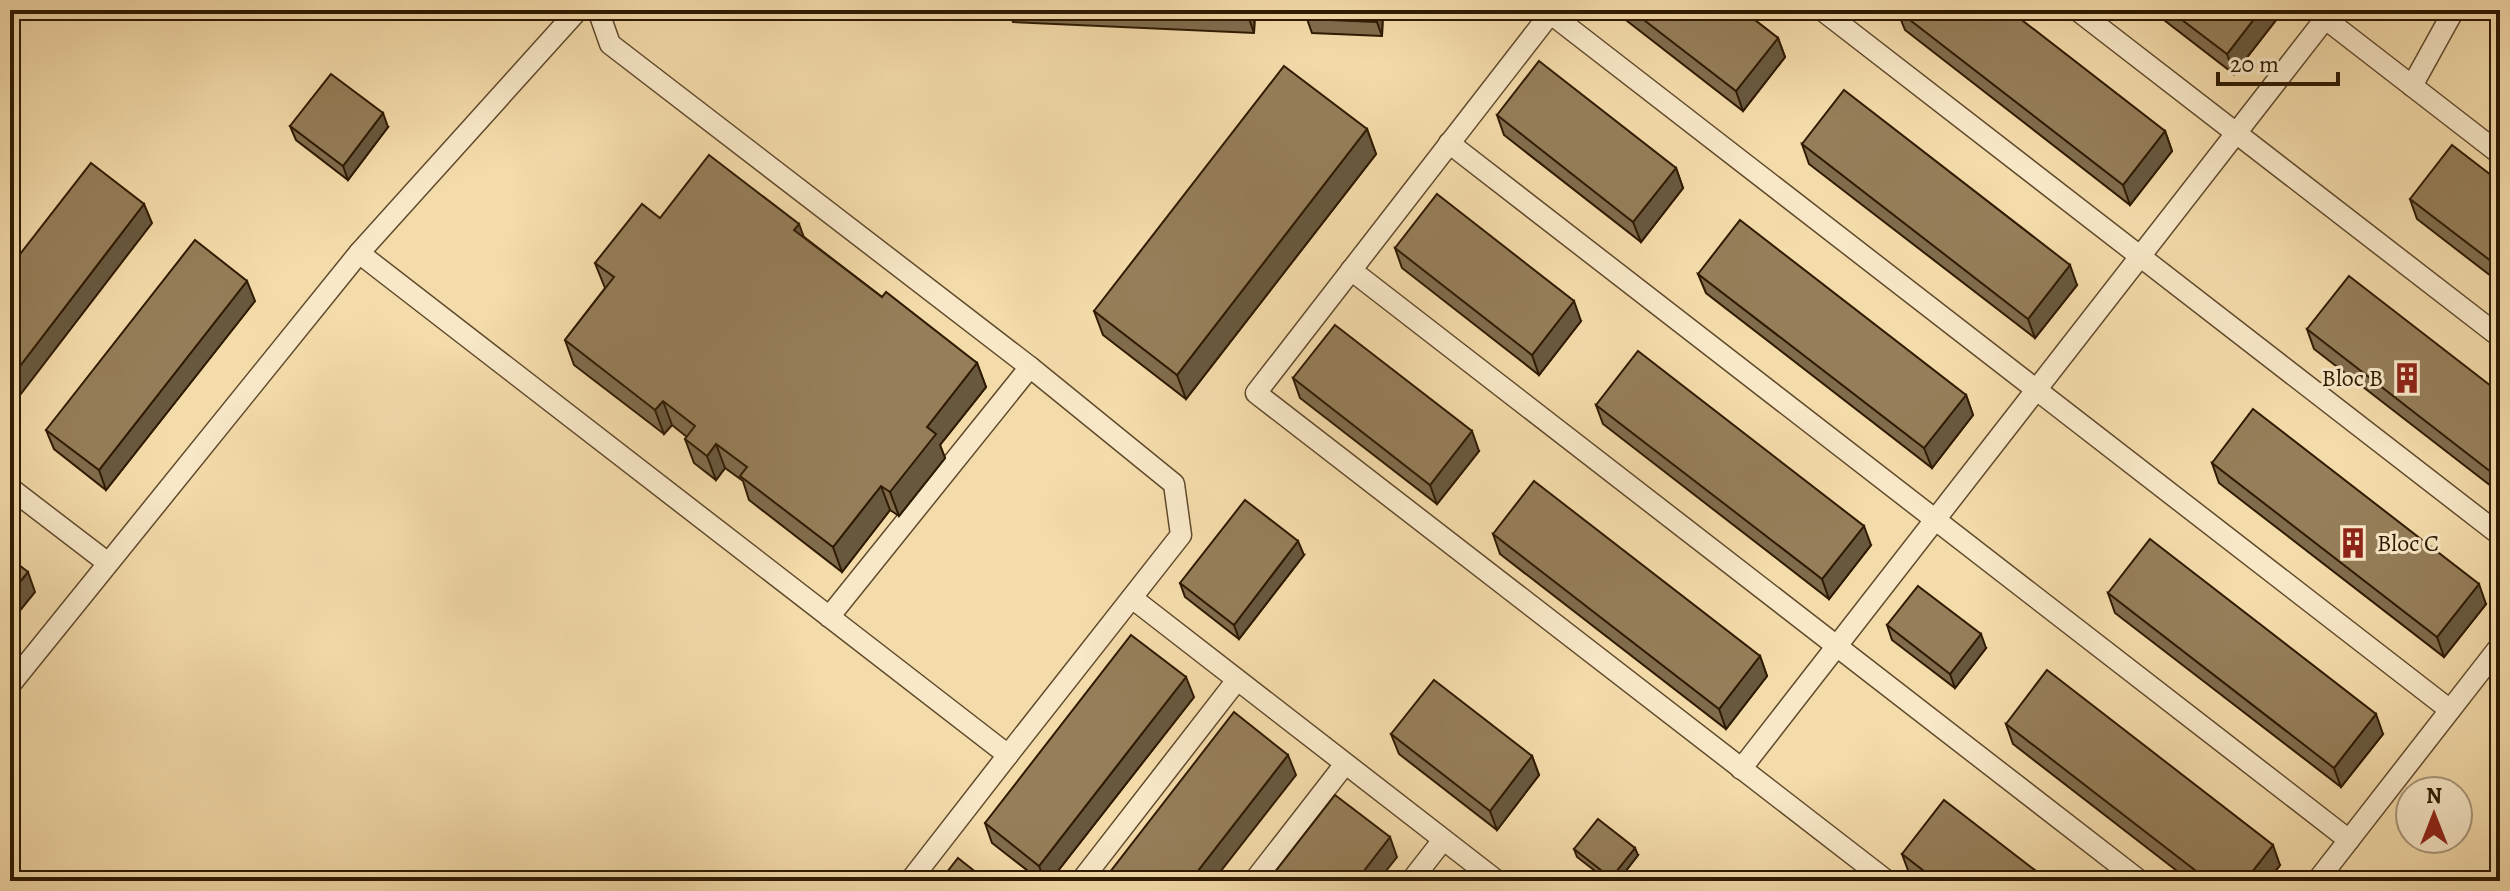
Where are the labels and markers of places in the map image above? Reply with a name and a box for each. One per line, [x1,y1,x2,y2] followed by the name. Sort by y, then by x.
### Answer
[2390,361,2424,395] building icon: Bloc B
[2322,362,2383,394] place label: Bloc B
[2336,526,2370,560] building icon: Bloc C
[2377,527,2439,559] place label: Bloc C

